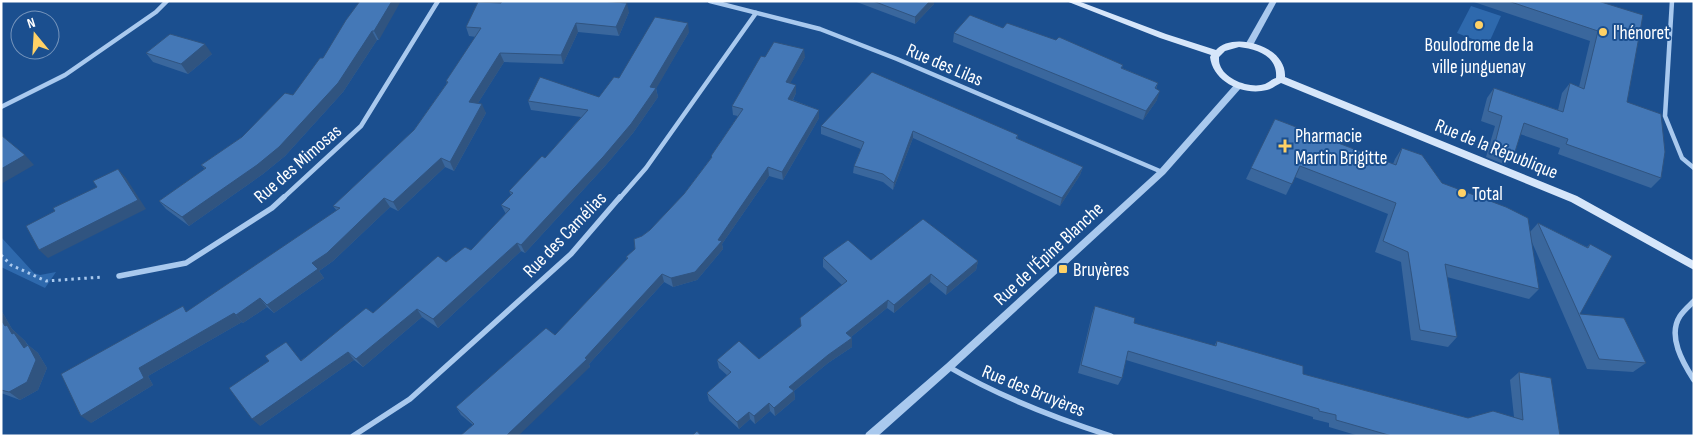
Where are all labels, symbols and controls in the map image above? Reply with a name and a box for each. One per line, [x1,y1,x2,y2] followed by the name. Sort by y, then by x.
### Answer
[10,10,60,60] north arrow
[25,14,37,32] text: N
[1473,19,1485,31] marker: Boulodrome de la ville junguenay
[1613,22,1670,45] place label: l'hénoret
[1597,26,1609,38] marker: l'hénoret
[1425,34,1533,79] place label: Boulodrome de la ville junguenay
[903,39,986,92] street label: Rue des Lilas
[1432,114,1561,185] street label: Rue de la République
[249,120,347,208] street label: Rue des Mimosas
[1295,125,1387,170] place label: Pharmacie Martin Brigitte
[1279,140,1291,152] marker: Pharmacie Martin Brigitte
[1472,183,1503,206] place label: Total
[518,187,612,283] street label: Rue des Camélias
[1456,187,1468,199] marker: Total
[990,197,1109,311] street label: Rue de l'Épine Blanche
[1073,259,1129,282] place label: Bruyères
[1057,263,1069,275] marker: Bruyères
[979,360,1088,423] street label: Rue des Bruyères

